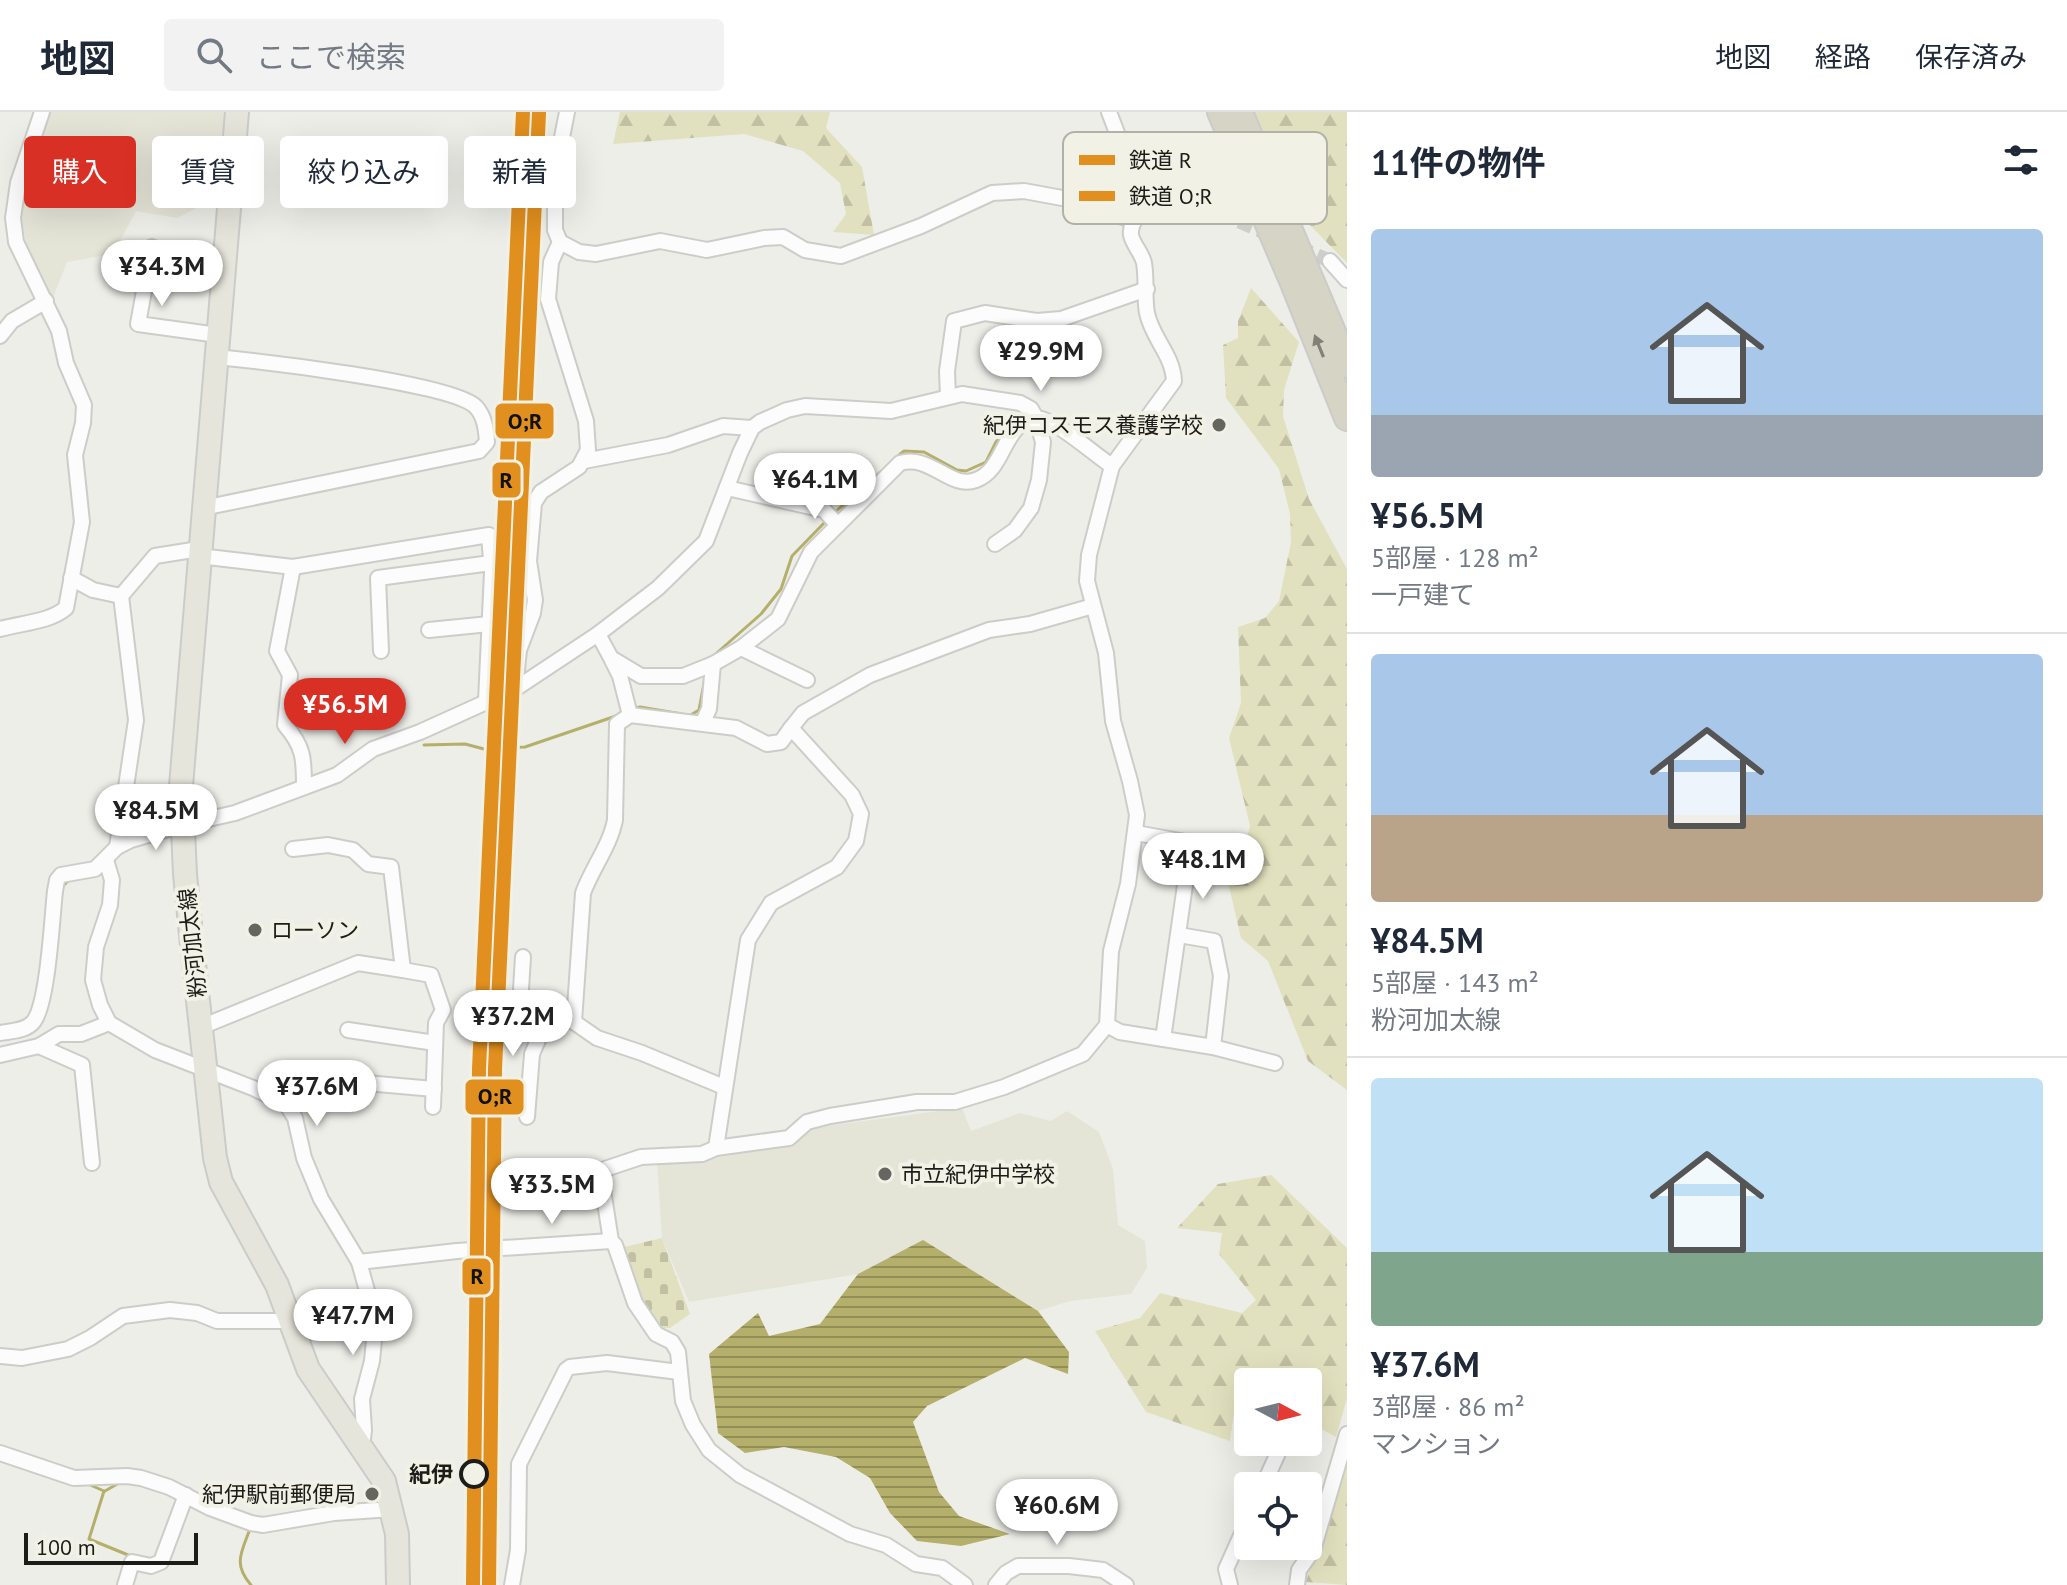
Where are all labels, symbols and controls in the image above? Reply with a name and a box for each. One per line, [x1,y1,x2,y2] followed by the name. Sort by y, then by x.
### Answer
[164,19,724,91] search box
[40,33,116,82] text: 地図
[192,33,236,77] icon: search
[256,37,406,76] text: ここで検索
[1715,38,1771,75] text: 地図
[1815,38,1871,75] text: 経路
[1915,38,2027,75] text: 保存済み
[1063,132,1327,224] legend
[24,136,136,208] chip: 購入
[152,136,264,208] chip: 賃貸
[280,136,448,208] chip: 絞り込み
[464,136,576,208] chip: 新着
[1999,138,2043,182] icon: filters
[1371,140,1546,184] text: 11件の物件
[1129,146,1192,174] text: 鉄道 R
[1129,182,1213,210] text: 鉄道 O;R
[97,240,227,308] pin: ¥34.3M
[119,249,205,282] text: ¥34.3M
[1635,281,1779,425] icon: home
[976,325,1106,393] pin: ¥29.9M
[998,334,1084,367] text: ¥29.9M
[1312,334,1325,358] one-way arrow
[494,402,555,440] line badge: O;R
[508,407,542,435] text: O;R
[983,411,1203,439] place label: 紀伊コスモス養護学校
[1210,416,1228,434] marker: 紀伊コスモス養護学校
[750,453,880,521] pin: ¥64.1M
[491,461,522,499] line badge: R
[772,462,858,495] text: ¥64.1M
[499,466,513,494] text: R
[1371,493,1484,537] text: ¥56.5M
[1371,541,1539,574] text: 5部屋 · 128 m²
[1371,578,1475,611] text: 一戸建て
[280,678,410,746] pin: ¥56.5M
[302,687,388,720] text: ¥56.5M
[1635,706,1779,850] icon: home
[91,784,221,852] pin: ¥84.5M
[113,793,199,826] text: ¥84.5M
[1138,833,1268,901] pin: ¥48.1M
[1160,842,1246,875] text: ¥48.1M
[172,887,212,999] street label: 粉河加太線
[271,916,359,944] place label: ローソン
[1371,918,1484,962] text: ¥84.5M
[246,921,264,939] marker: ローソン
[1371,966,1539,999] text: 5部屋 · 143 m²
[448,990,578,1058] pin: ¥37.2M
[471,999,555,1032] text: ¥37.2M
[1371,1003,1501,1036] text: 粉河加太線
[252,1060,382,1128] pin: ¥37.6M
[275,1069,359,1102] text: ¥37.6M
[464,1078,525,1116] line badge: O;R
[478,1082,512,1110] text: O;R
[1635,1130,1779,1274] icon: home
[487,1158,617,1226] pin: ¥33.5M
[901,1160,1055,1188] place label: 市立紀伊中学校
[876,1165,894,1183] marker: 市立紀伊中学校
[509,1167,595,1200] text: ¥33.5M
[461,1257,492,1296] line badge: R
[470,1262,484,1290] text: R
[288,1289,418,1357] pin: ¥47.7M
[311,1298,395,1331] text: ¥47.7M
[1371,1342,1480,1386] text: ¥37.6M
[1234,1368,1322,1456] north arrow
[1234,1368,1322,1560] map controls
[1371,1390,1525,1423] text: 3部屋 · 86 m²
[1371,1427,1501,1460] text: マンション
[409,1460,453,1488] place label: 紀伊
[460,1460,488,1488] marker: 紀伊
[1234,1472,1322,1560] button: locate
[992,1479,1122,1547] pin: ¥60.6M
[202,1480,356,1508] place label: 紀伊駅前郵便局
[363,1485,381,1503] marker: 紀伊駅前郵便局
[1014,1488,1100,1521] text: ¥60.6M
[24,1529,198,1565] scale bar
[36,1533,96,1561] text: 100 m

